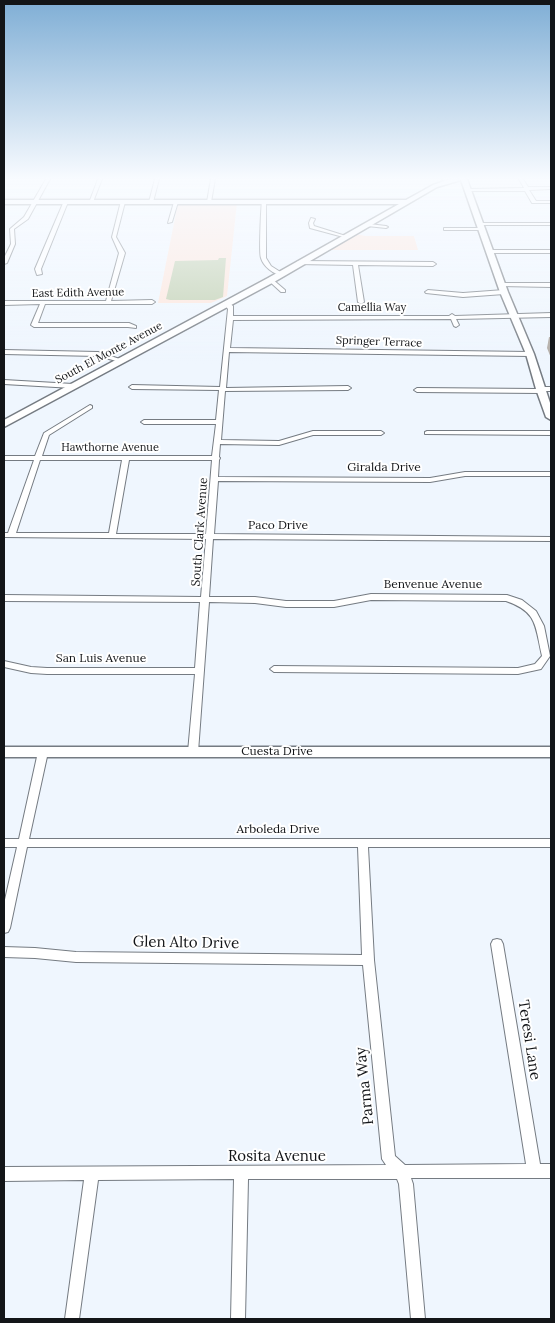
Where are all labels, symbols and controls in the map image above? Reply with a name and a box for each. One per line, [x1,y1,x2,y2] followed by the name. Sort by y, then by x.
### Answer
[32,286,124,300] street label: East Edith Avenue
[338,301,406,315] street label: Camellia Way
[53,319,165,387] street label: South El Monte Avenue
[336,334,422,350] street label: Springer Terrace
[61,441,159,455] street label: Hawthorne Avenue
[347,461,421,475] street label: Giralda Drive
[189,477,211,587] street label: South Clark Avenue
[248,519,308,533] street label: Paco Drive
[384,578,482,592] street label: Benvenue Avenue
[56,652,146,666] street label: San Luis Avenue
[241,745,313,759] street label: Cuesta Drive
[237,823,319,837] street label: Arboleda Drive
[133,933,239,953] street label: Glen Alto Drive
[514,999,544,1081] street label: Teresi Lane
[352,1046,378,1126] street label: Parma Way
[228,1148,326,1166] street label: Rosita Avenue

